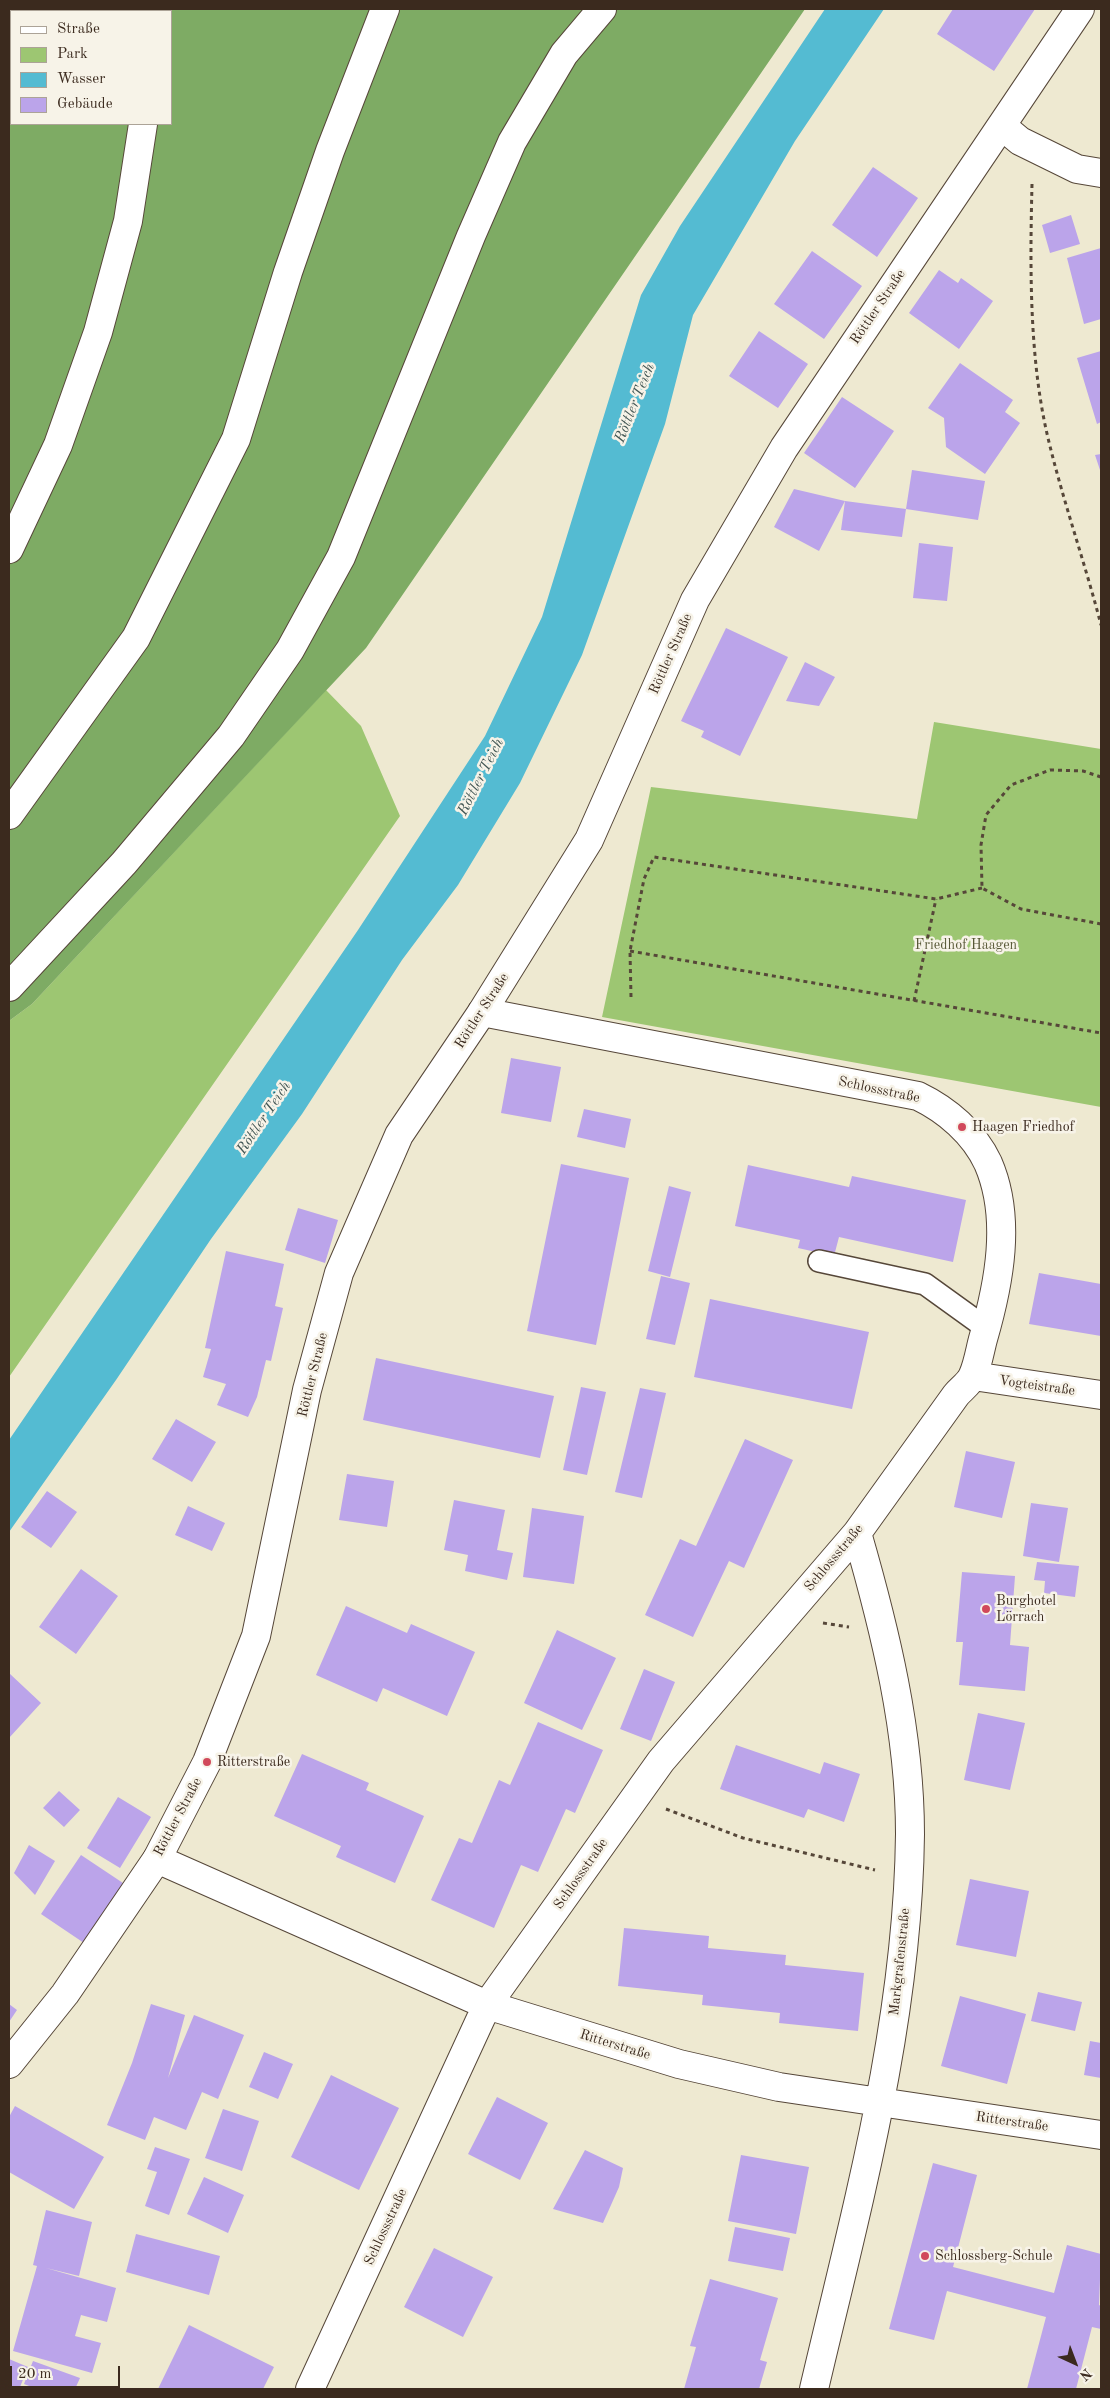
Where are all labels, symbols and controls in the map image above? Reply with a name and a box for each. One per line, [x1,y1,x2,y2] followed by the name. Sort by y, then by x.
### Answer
[10,10,172,125] legend
[57,22,100,37] text: Straße
[57,47,88,62] text: Park
[57,72,105,87] text: Wasser
[57,97,113,112] text: Gebäude
[847,266,909,348] street label: Röttler Straße
[611,361,659,445] water label: Röttler Teich
[646,611,696,697] street label: Röttler Straße
[454,735,508,819] water label: Röttler Teich
[915,937,1017,953] park label: Friedhof Haagen
[451,970,513,1052] street label: Röttler Straße
[837,1073,921,1107] street label: Schlossstraße
[233,1078,295,1158] water label: Röttler Teich
[972,1119,1074,1135] place label: Haagen Friedhof
[956,1121,968,1133] marker: Haagen Friedhof
[294,1331,332,1419] street label: Röttler Straße
[998,1372,1076,1400] street label: Vogteistraße
[801,1521,867,1595] street label: Schlossstraße
[996,1593,1056,1625] place label: Burghotel Lörrach
[980,1603,992,1615] marker: Burghotel Lörrach
[217,1754,290,1770] place label: Ritterstraße
[201,1756,213,1768] marker: Ritterstraße
[150,1775,206,1859] street label: Röttler Straße
[550,1835,612,1913] street label: Schlossstraße
[886,1907,914,2017] street label: Markgrafenstraße
[578,2026,652,2064] street label: Ritterstraße
[975,2109,1049,2135] street label: Ritterstraße
[361,2186,411,2268] street label: Schlossstraße
[935,2248,1052,2264] place label: Schlossberg-Schule
[919,2250,931,2262] marker: Schlossberg-Schule
[1050,2338,1100,2388] north arrow
[12,2356,122,2388] scale bar
[1077,2365,1094,2383] text: N
[18,2367,52,2382] text: 20 m

